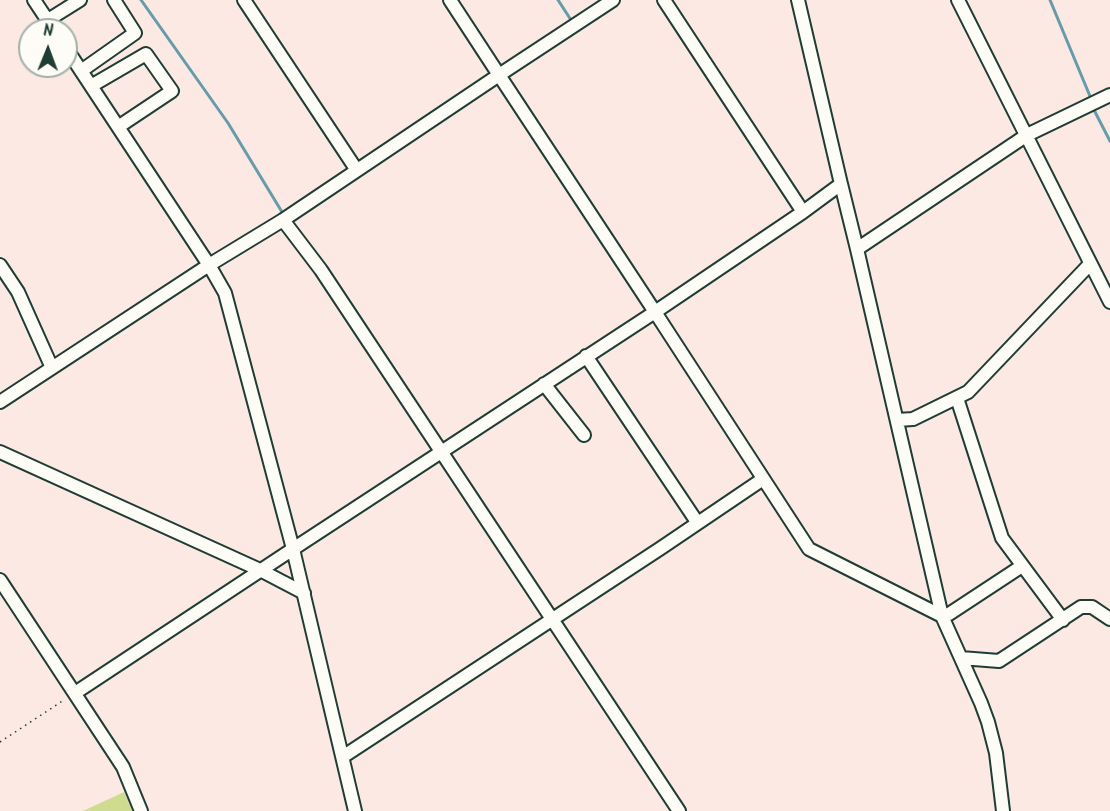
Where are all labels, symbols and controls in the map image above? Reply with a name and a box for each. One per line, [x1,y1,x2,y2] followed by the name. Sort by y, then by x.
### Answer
[18,18,78,78] north arrow
[43,19,54,44] text: N

